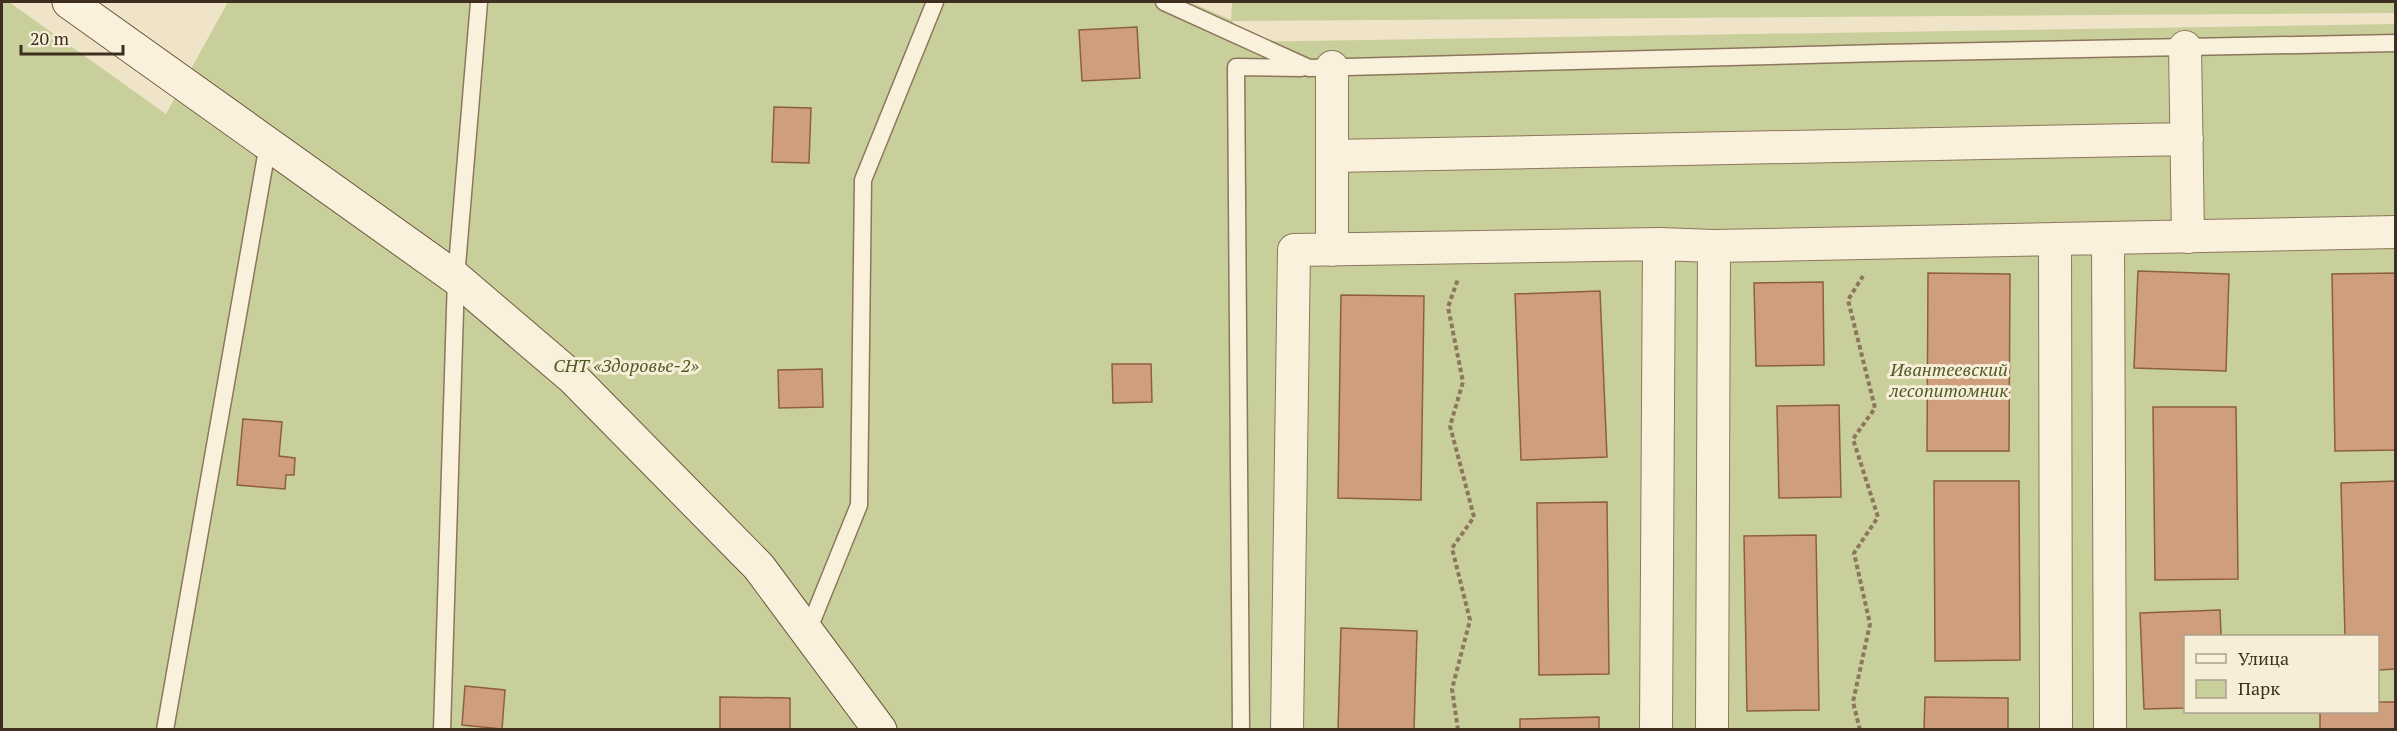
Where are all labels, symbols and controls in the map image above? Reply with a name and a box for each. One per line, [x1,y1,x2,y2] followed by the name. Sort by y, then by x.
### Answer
[21,18,123,56] scale bar
[30,26,70,50] text: 20 m
[553,353,699,377] park label: СНТ «Здоровье-2»
[1888,357,2009,402] park label: Ивантеевский лесопитомник
[2184,635,2379,713] legend
[2238,646,2289,670] text: Улица
[2238,676,2280,700] text: Парк

